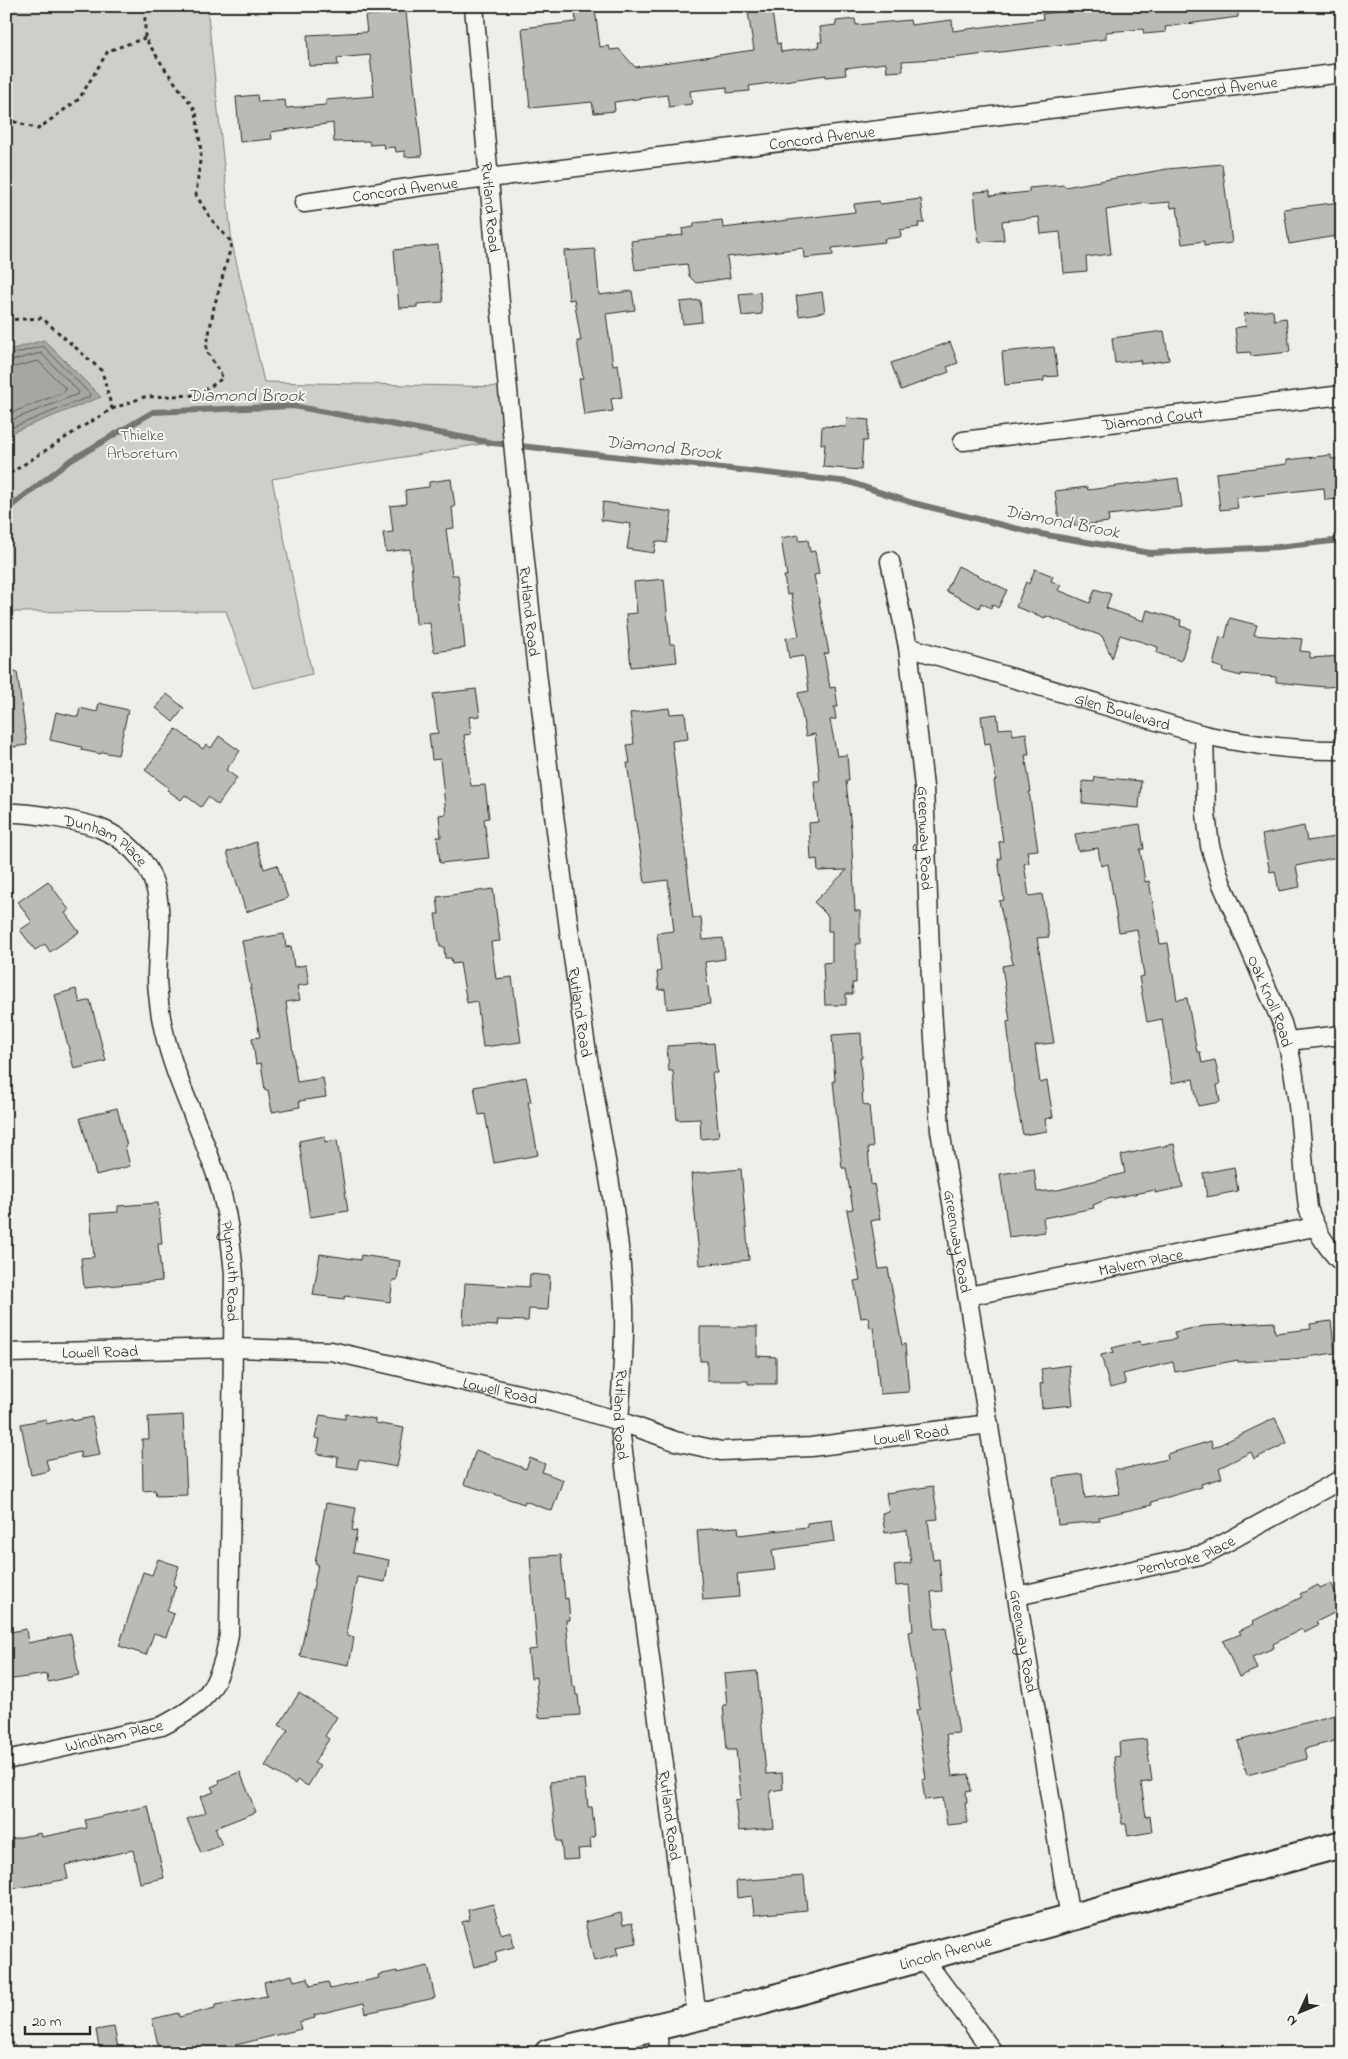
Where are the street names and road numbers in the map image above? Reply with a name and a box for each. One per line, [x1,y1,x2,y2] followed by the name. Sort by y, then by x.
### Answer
[1171,71,1280,108] street label: Concord Avenue
[768,120,877,157] street label: Concord Avenue
[473,161,505,254] street label: Rutland Road
[351,172,460,210] street label: Concord Avenue
[1100,402,1205,438] street label: Diamond Court
[512,565,545,658] street label: Rutland Road
[1071,687,1173,738] street label: Glen Boulevard
[910,786,938,891] street label: Greenway Road
[60,809,153,873] street label: Dunham Place
[1240,952,1298,1050] street label: Oak Knoll Road
[561,966,598,1059] street label: Rutland Road
[936,1188,977,1295] street label: Greenway Road
[214,1219,244,1322] street label: Plymouth Road
[1097,1243,1186,1284] street label: Malvern Place
[62,1340,138,1366] street label: Lowell Road
[605,1369,634,1461] street label: Rutland Road
[460,1372,540,1412] street label: Lowell Road
[872,1419,951,1453] street label: Lowell Road
[1135,1529,1241,1583] street label: Pembroke Place
[1002,1588,1043,1695] street label: Greenway Road
[63,1714,166,1760] street label: Windham Place
[651,1769,686,1862] street label: Rutland Road
[897,1929,995,1977] street label: Lincoln Avenue

